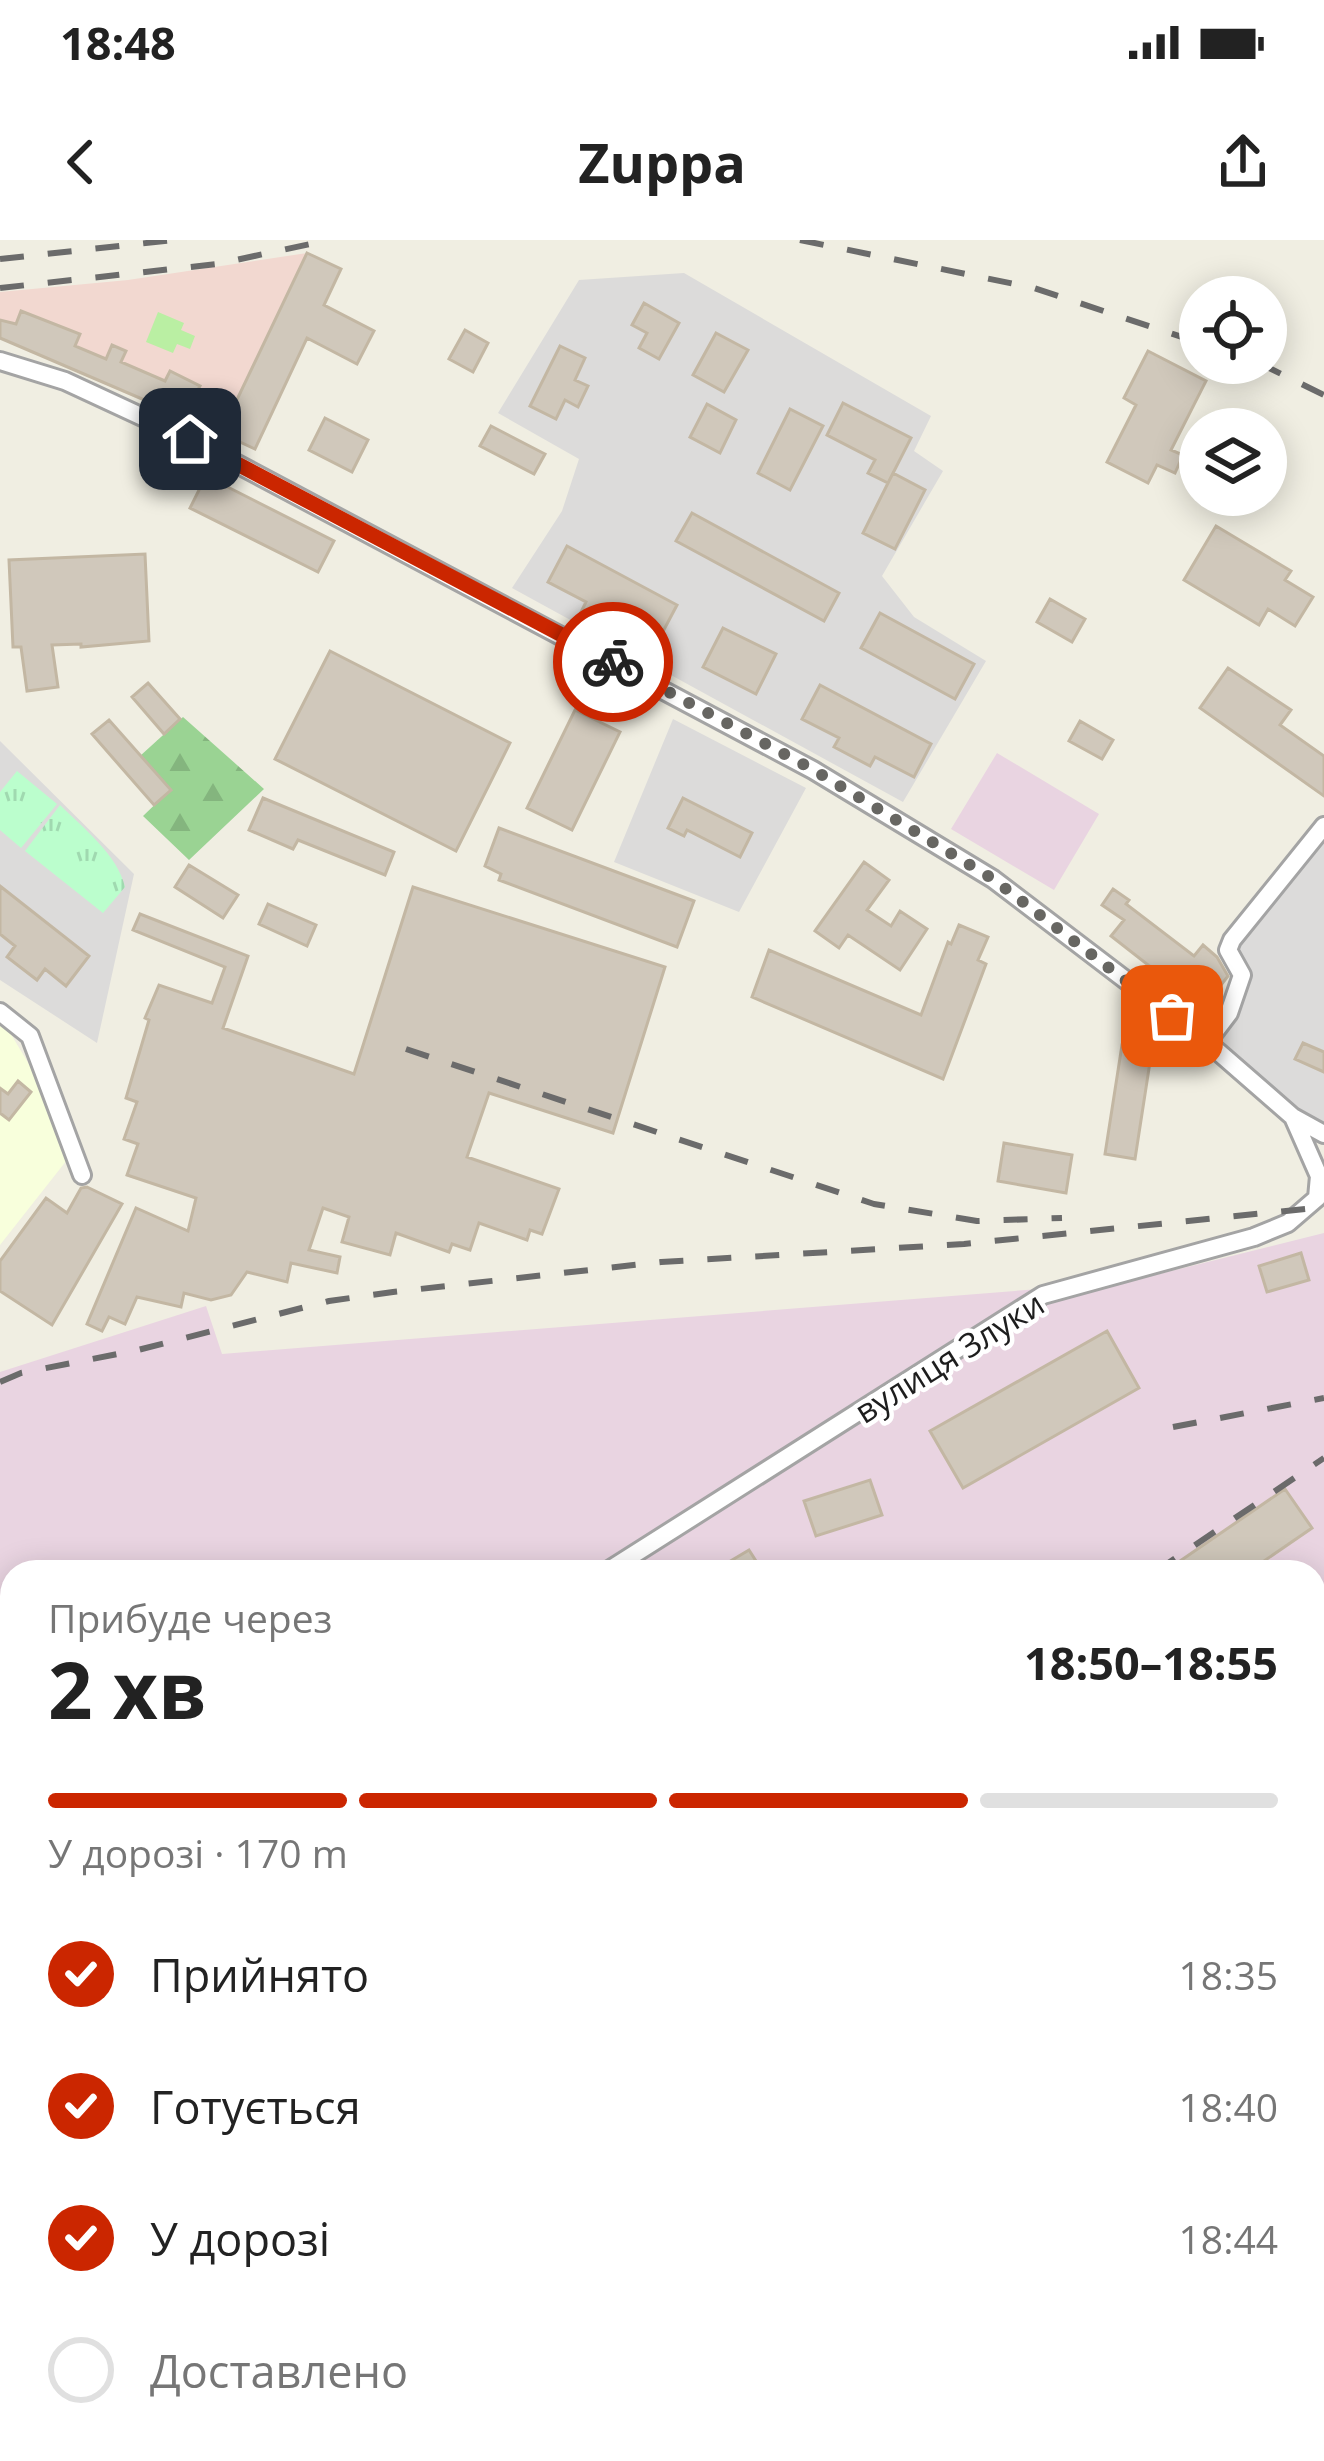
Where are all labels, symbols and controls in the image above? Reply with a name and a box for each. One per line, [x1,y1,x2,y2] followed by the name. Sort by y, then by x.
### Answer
[60,12,176,73] text: 18:48
[578,125,746,199] text: Zuppa
[48,129,114,195] icon: back
[1210,129,1276,195] icon: share
[1179,276,1287,516] map controls
[1179,276,1287,384] button: locate
[139,388,241,490] pin
[157,406,223,472] icon: home
[1179,408,1287,516] button: layers
[553,602,673,722] courier
[580,629,646,695] icon: bike
[1121,965,1223,1067] pin
[1139,983,1205,1049] icon: bag
[846,1281,1052,1433] street label: вулиця Злуки
[48,1591,332,1644] text: Прибуде через
[1024,1632,1278,1693] text: 18:50–18:55
[48,1636,207,1742] text: 2 хв
[48,1826,348,1879] text: У дорозі · 170 m
[48,1941,114,2007] icon: check
[150,1944,369,2005] text: Прийнято
[1179,1948,1278,2001] text: 18:35
[48,2073,114,2139] icon: check
[150,2076,361,2137] text: Готується
[1179,2080,1278,2133] text: 18:40
[48,2205,114,2271] icon: check
[150,2208,330,2269] text: У дорозі
[1179,2212,1278,2265] text: 18:44
[150,2340,408,2401] text: Доставлено

